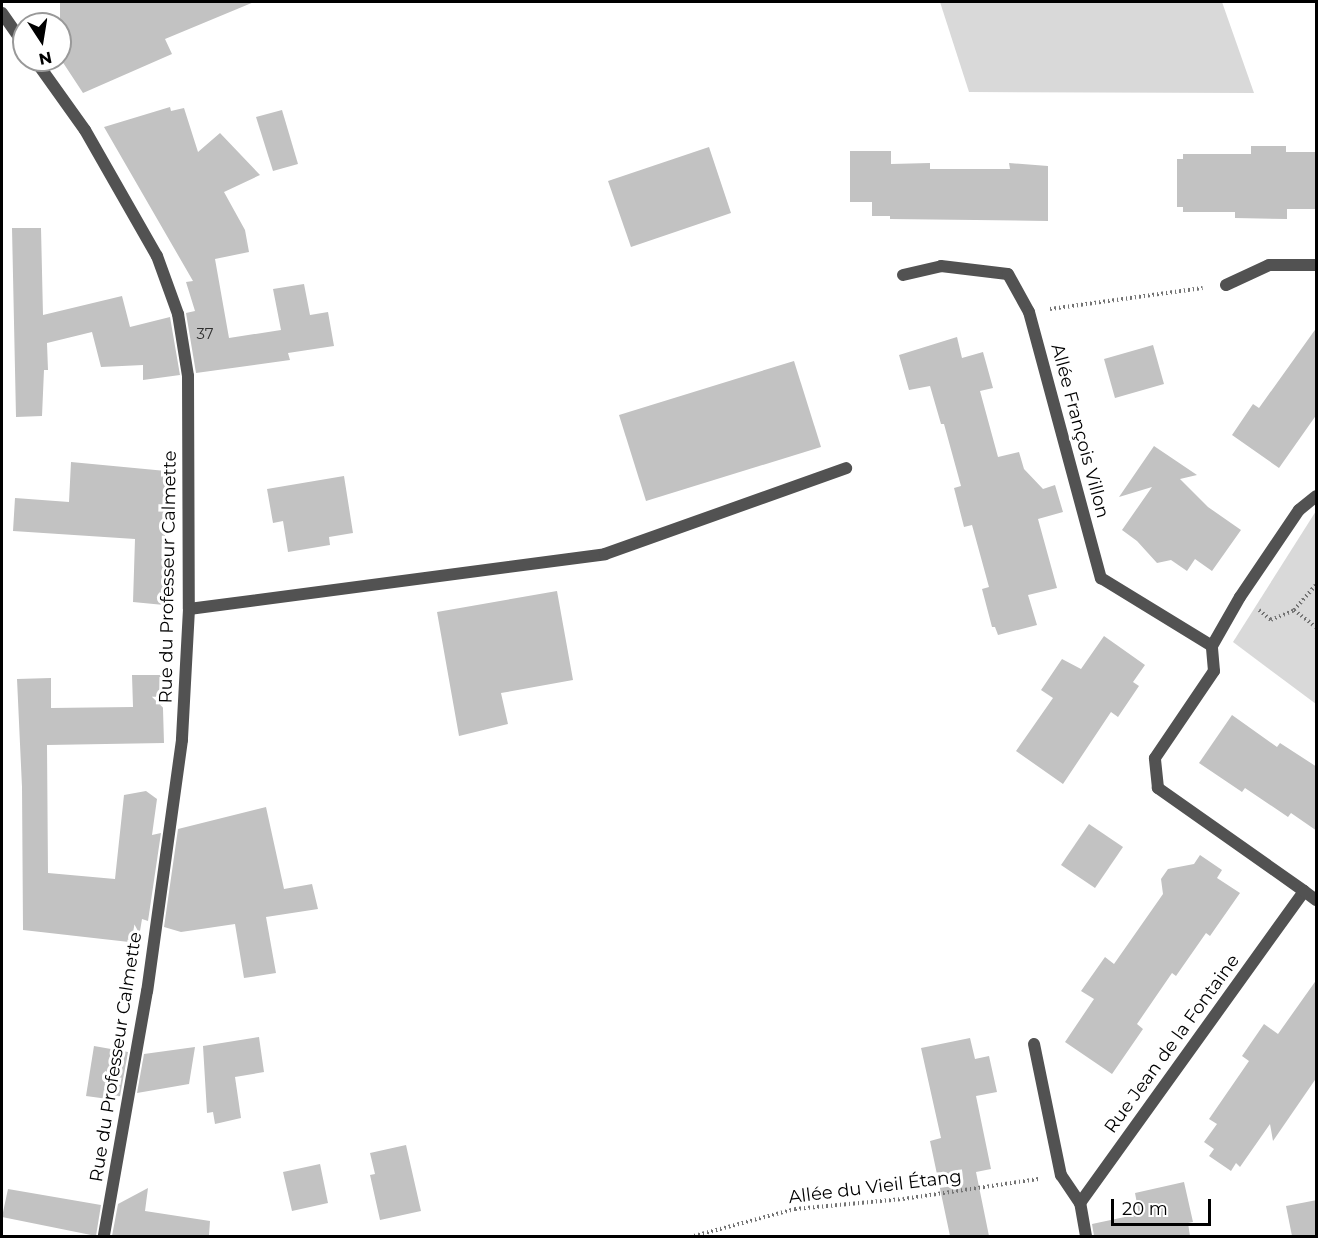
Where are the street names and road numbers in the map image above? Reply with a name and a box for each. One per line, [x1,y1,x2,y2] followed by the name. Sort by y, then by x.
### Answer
[1046,342,1114,520] street label: Allée François Villon
[155,450,181,704] street label: Rue du Professeur Calmette
[86,930,146,1184] street label: Rue du Professeur Calmette
[1100,950,1244,1138] street label: Rue Jean de la Fontaine
[787,1166,963,1208] street label: Allée du Vieil Étang

